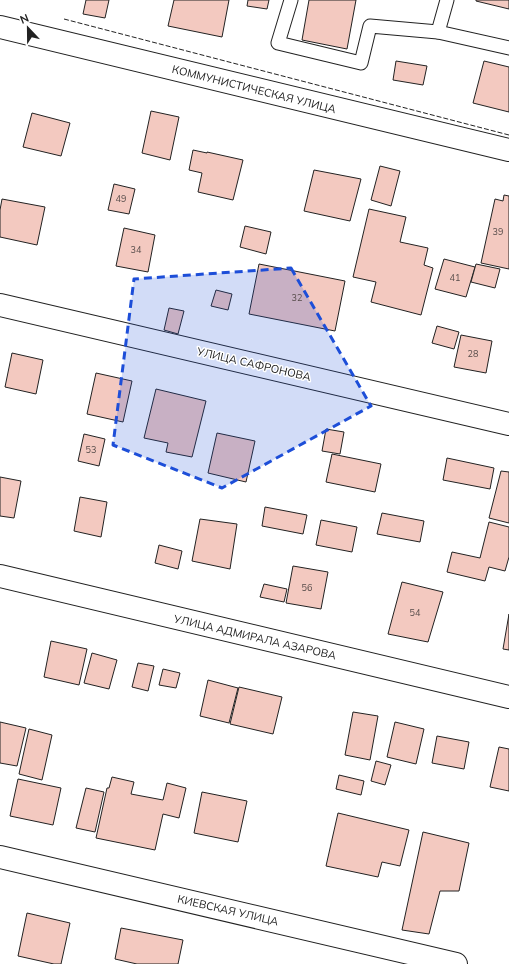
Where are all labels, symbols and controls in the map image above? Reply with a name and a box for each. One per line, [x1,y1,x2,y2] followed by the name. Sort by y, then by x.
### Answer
[8,8,48,48] north arrow
[18,11,31,27] text: N
[170,62,338,116] street label: КОММУНИСТИЧЕСКАЯ УЛИЦА
[116,193,126,204] house number: 49
[493,226,503,237] house number: 39
[131,244,142,255] house number: 34
[450,272,460,283] house number: 41
[292,292,302,303] house number: 32
[195,344,312,384] street label: УЛИЦА САФРОНОВА
[468,348,478,359] house number: 28
[86,444,96,455] house number: 53
[302,582,312,593] house number: 56
[410,607,421,618] house number: 54
[171,611,338,663] street label: УЛИЦА АДМИРАЛА АЗАРОВА
[176,892,280,928] street label: КИЕВСКАЯ УЛИЦА

